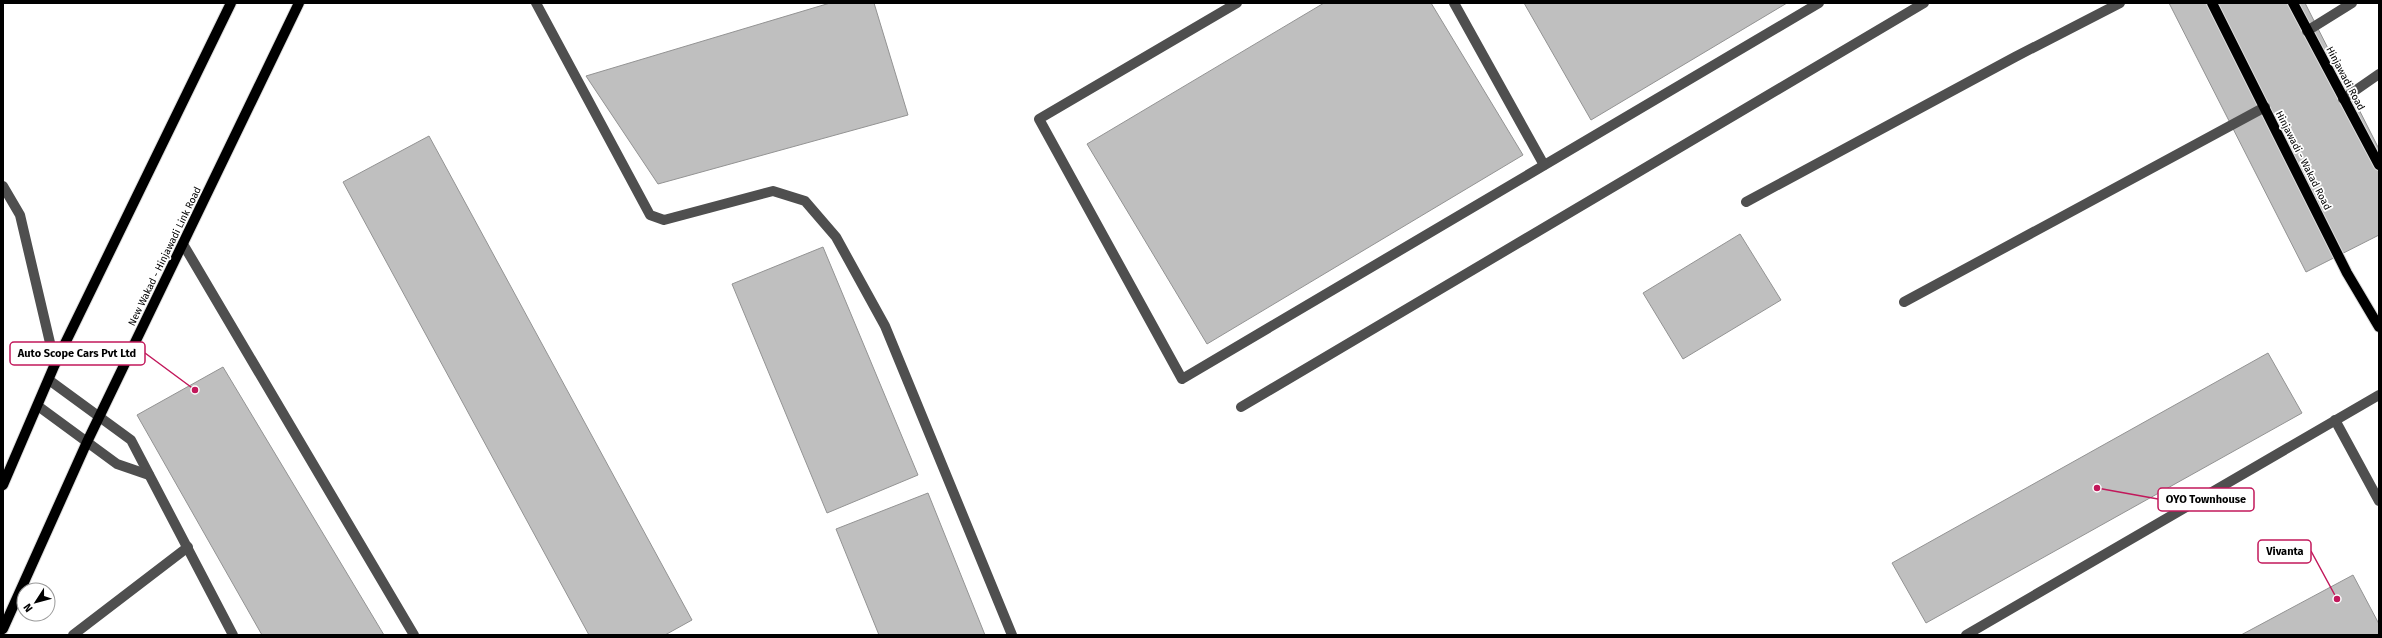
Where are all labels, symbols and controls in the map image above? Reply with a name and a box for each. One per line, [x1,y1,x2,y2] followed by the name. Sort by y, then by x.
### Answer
[2323,44,2367,113] street label: Hinjawadi Road
[2273,109,2333,212] street label: Hinjawadi - Wakad Road
[126,185,204,328] street label: New Wakad - Hinjawadi Link Road
[10,342,145,365] callout: Auto Scope Cars Pvt Ltd
[17,347,136,360] text: Auto Scope Cars Pvt Ltd
[2158,488,2254,511] callout: OYO Townhouse
[2166,493,2246,506] text: OYO Townhouse
[2258,540,2311,563] callout: Vivanta
[2265,545,2304,558] text: Vivanta
[16,582,56,622] north arrow
[21,601,36,614] text: N

